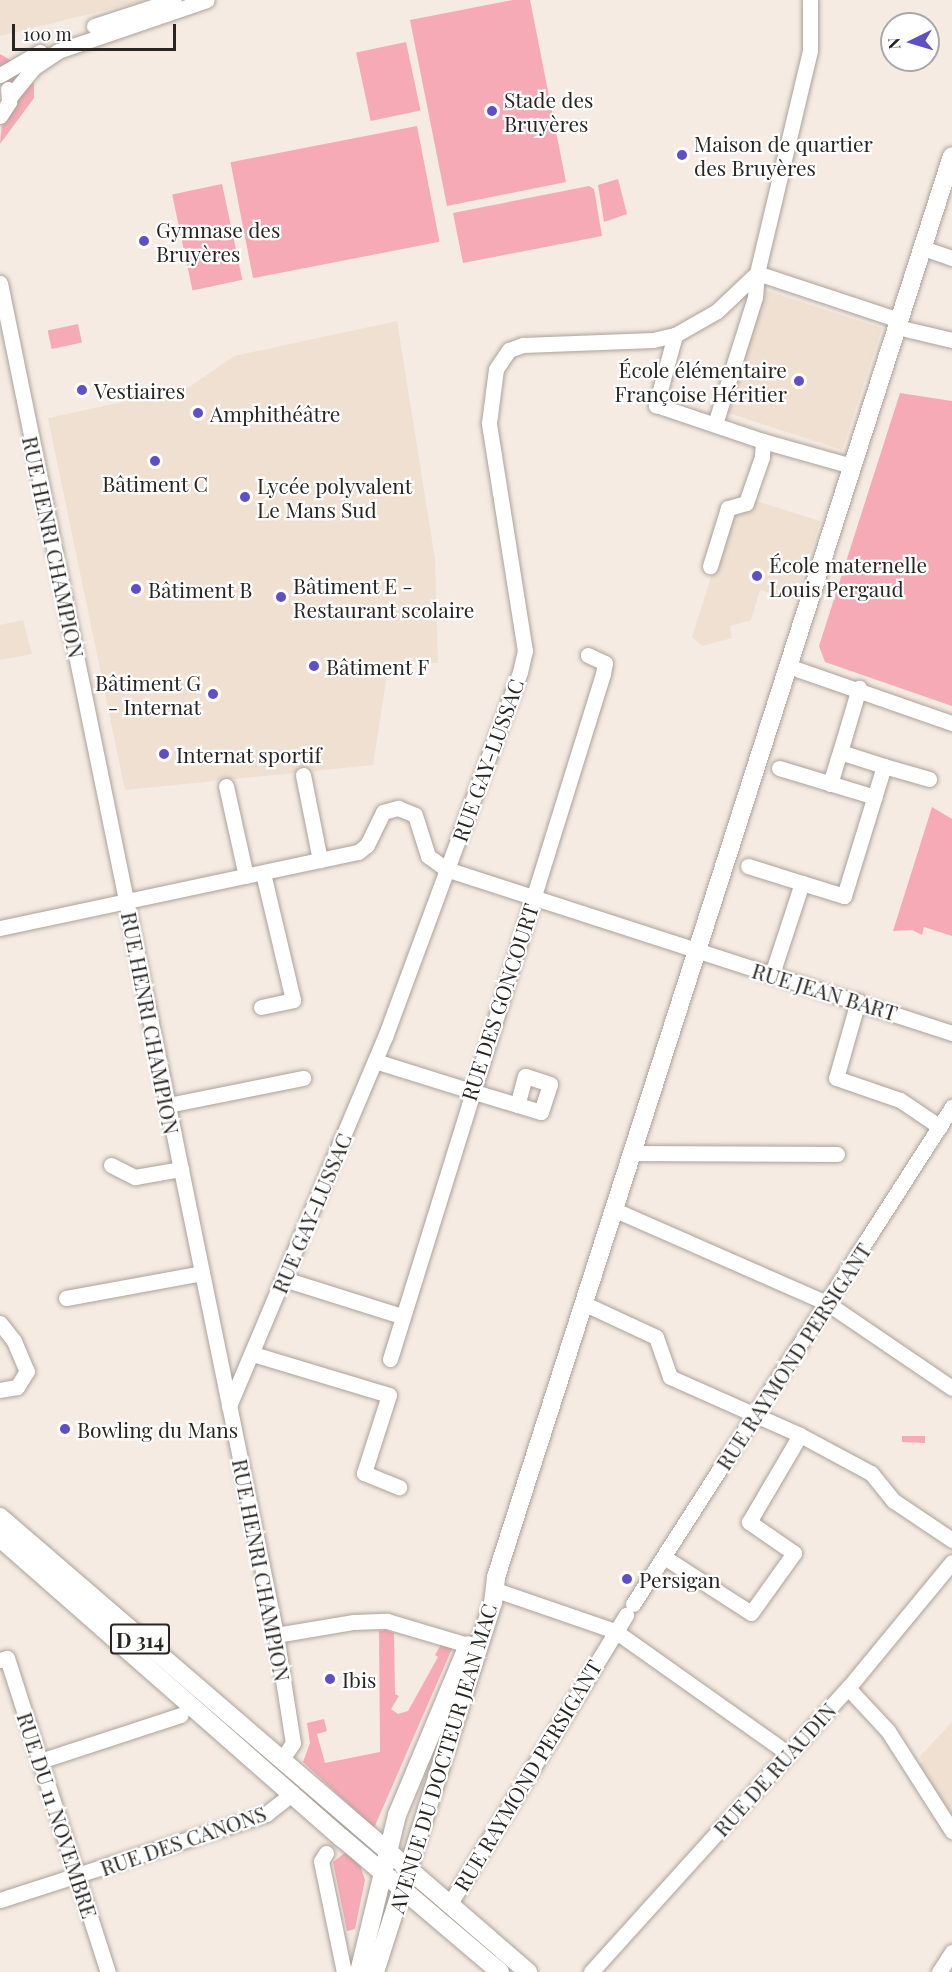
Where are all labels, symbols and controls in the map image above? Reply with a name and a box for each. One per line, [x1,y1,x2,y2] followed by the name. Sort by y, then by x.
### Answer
[15,12,178,50] scale bar
[880,12,940,72] north arrow
[23,22,72,46] text: 100 m
[883,37,905,50] text: N
[504,86,594,136] place label: Stade des Bruyères
[485,104,499,118] marker: Stade des Bruyères
[694,130,873,180] place label: Maison de quartier des Bruyères
[675,148,689,162] marker: Maison de quartier des Bruyères
[156,216,280,266] place label: Gymnase des Bruyères
[137,234,151,248] marker: Gymnase des Bruyères
[614,356,787,406] place label: École élémentaire Françoise Héritier
[792,374,806,388] marker: École élémentaire Françoise Héritier
[94,377,185,403] place label: Vestiaires
[75,383,89,397] marker: Vestiaires
[210,400,340,426] place label: Amphithéâtre
[191,406,205,420] marker: Amphithéâtre
[18,434,90,660] street label: RUE HENRI CHAMPION
[148,454,162,468] marker: Bâtiment C
[102,470,208,496] place label: Bâtiment C
[257,472,412,522] place label: Lycée polyvalent Le Mans Sud
[238,490,252,504] marker: Lycée polyvalent Le Mans Sud
[769,551,927,601] place label: École maternelle Louis Pergaud
[750,569,764,583] marker: École maternelle Louis Pergaud
[293,572,475,622] place label: Bâtiment E - Restaurant scolaire
[148,576,253,602] place label: Bâtiment B
[129,582,143,596] marker: Bâtiment B
[274,590,288,604] marker: Bâtiment E - Restaurant scolaire
[326,653,430,679] place label: Bâtiment F
[307,659,321,673] marker: Bâtiment F
[95,669,201,719] place label: Bâtiment G - Internat
[446,675,528,845] street label: RUE GAY-LUSSAC
[206,687,220,701] marker: Bâtiment G - Internat
[176,741,322,767] place label: Internat sportif
[157,747,171,761] marker: Internat sportif
[455,900,543,1104] street label: RUE DES GONCOURT
[117,910,185,1136] street label: RUE HENRI CHAMPION
[749,957,901,1025] street label: RUE JEAN BART
[266,1129,356,1297] street label: RUE GAY-LUSSAC
[710,1238,876,1474] street label: RUE RAYMOND PERSIGANT
[77,1416,238,1442] place label: Bowling du Mans
[58,1422,72,1436] marker: Bowling du Mans
[228,1457,296,1683] street label: RUE HENRI CHAMPION
[639,1566,720,1592] place label: Persigan
[620,1572,634,1586] marker: Persigan
[383,1600,501,1916] street label: AVENUE DU DOCTEUR JEAN MAC
[108,1622,172,1656] road number: D 314
[448,1655,606,1895] street label: RUE RAYMOND PERSIGANT
[342,1666,376,1692] place label: Ibis
[323,1672,337,1686] marker: Ibis
[708,1697,840,1841] street label: RUE DE RUAUDIN
[13,1709,103,1921] street label: RUE DU 11 NOVEMBRE
[97,1800,269,1880] street label: RUE DES CANONS

